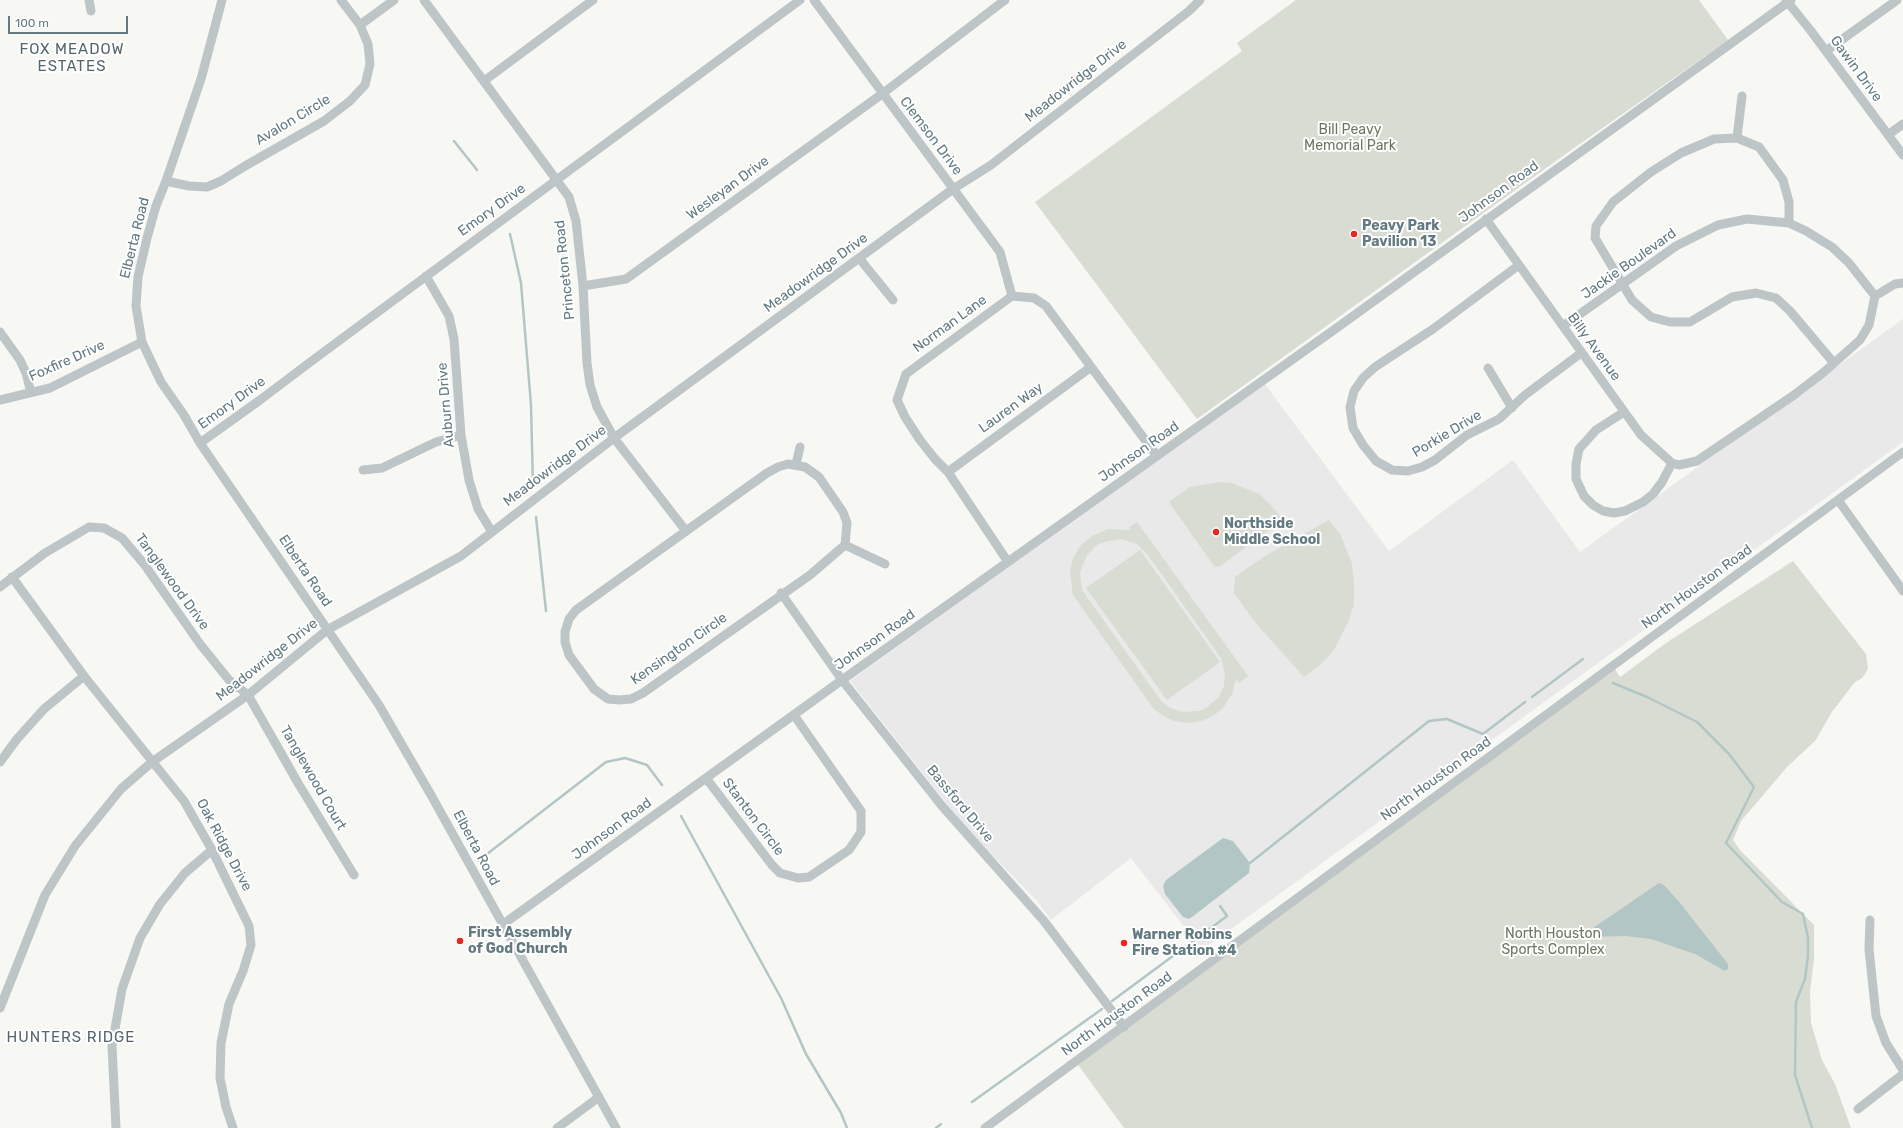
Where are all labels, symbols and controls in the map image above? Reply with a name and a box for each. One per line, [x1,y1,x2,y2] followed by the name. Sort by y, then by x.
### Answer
[10,8,130,34] scale bar
[15,16,49,30] text: 100 m
[1826,33,1886,105] street label: Gawin Drive
[1022,36,1130,126] street label: Meadowridge Drive
[19,41,125,76] district label: FOX MEADOW ESTATES
[253,91,333,149] street label: Avalon Circle
[896,93,966,179] street label: Clemson Drive
[1304,122,1396,154] park label: Bill Peavy Memorial Park
[684,153,772,223] street label: Wesleyan Drive
[1456,158,1542,226] street label: Johnson Road
[455,180,529,240] street label: Emory Drive
[117,196,153,280] street label: Elberta Road
[1362,218,1440,250] place label: Peavy Park Pavilion 13
[551,219,579,321] street label: Princeton Road
[1578,225,1680,303] street label: Jackie Boulevard
[1349,229,1359,239] marker: Peavy Park Pavilion 13
[761,230,871,316] street label: Meadowridge Drive
[910,292,990,356] street label: Norman Lane
[1564,310,1624,384] street label: Billy Avenue
[26,337,108,385] street label: Foxfire Drive
[434,362,458,448] street label: Auburn Drive
[195,373,269,433] street label: Emory Drive
[976,379,1046,437] street label: Lauren Way
[1409,407,1485,461] street label: Porkie Drive
[1096,418,1182,486] street label: Johnson Road
[500,422,610,510] street label: Meadowridge Drive
[1224,516,1320,548] place label: Northside Middle School
[1211,527,1221,537] marker: Northside Middle School
[131,531,213,633] street label: Tanglewood Drive
[275,532,335,610] street label: Elberta Road
[1638,541,1756,633] street label: North Houston Road
[832,606,918,674] street label: Johnson Road
[627,609,731,689] street label: Kensington Circle
[213,615,321,705] street label: Meadowridge Drive
[276,723,350,833] street label: Tanglewood Court
[1377,733,1495,825] street label: North Houston Road
[923,762,997,846] street label: Bassford Drive
[718,775,788,859] street label: Stanton Circle
[569,795,655,863] street label: Johnson Road
[193,796,255,894] street label: Oak Ridge Drive
[449,807,503,889] street label: Elberta Road
[468,925,572,958] place label: First Assembly of God Church
[1501,926,1605,958] park label: North Houston Sports Complex
[1132,927,1237,960] place label: Warner Robins Fire Station #4
[455,936,465,946] marker: First Assembly of God Church
[1119,938,1129,948] marker: Warner Robins Fire Station #4
[1058,968,1176,1060] street label: North Houston Road
[7,1029,135,1047] district label: HUNTERS RIDGE

